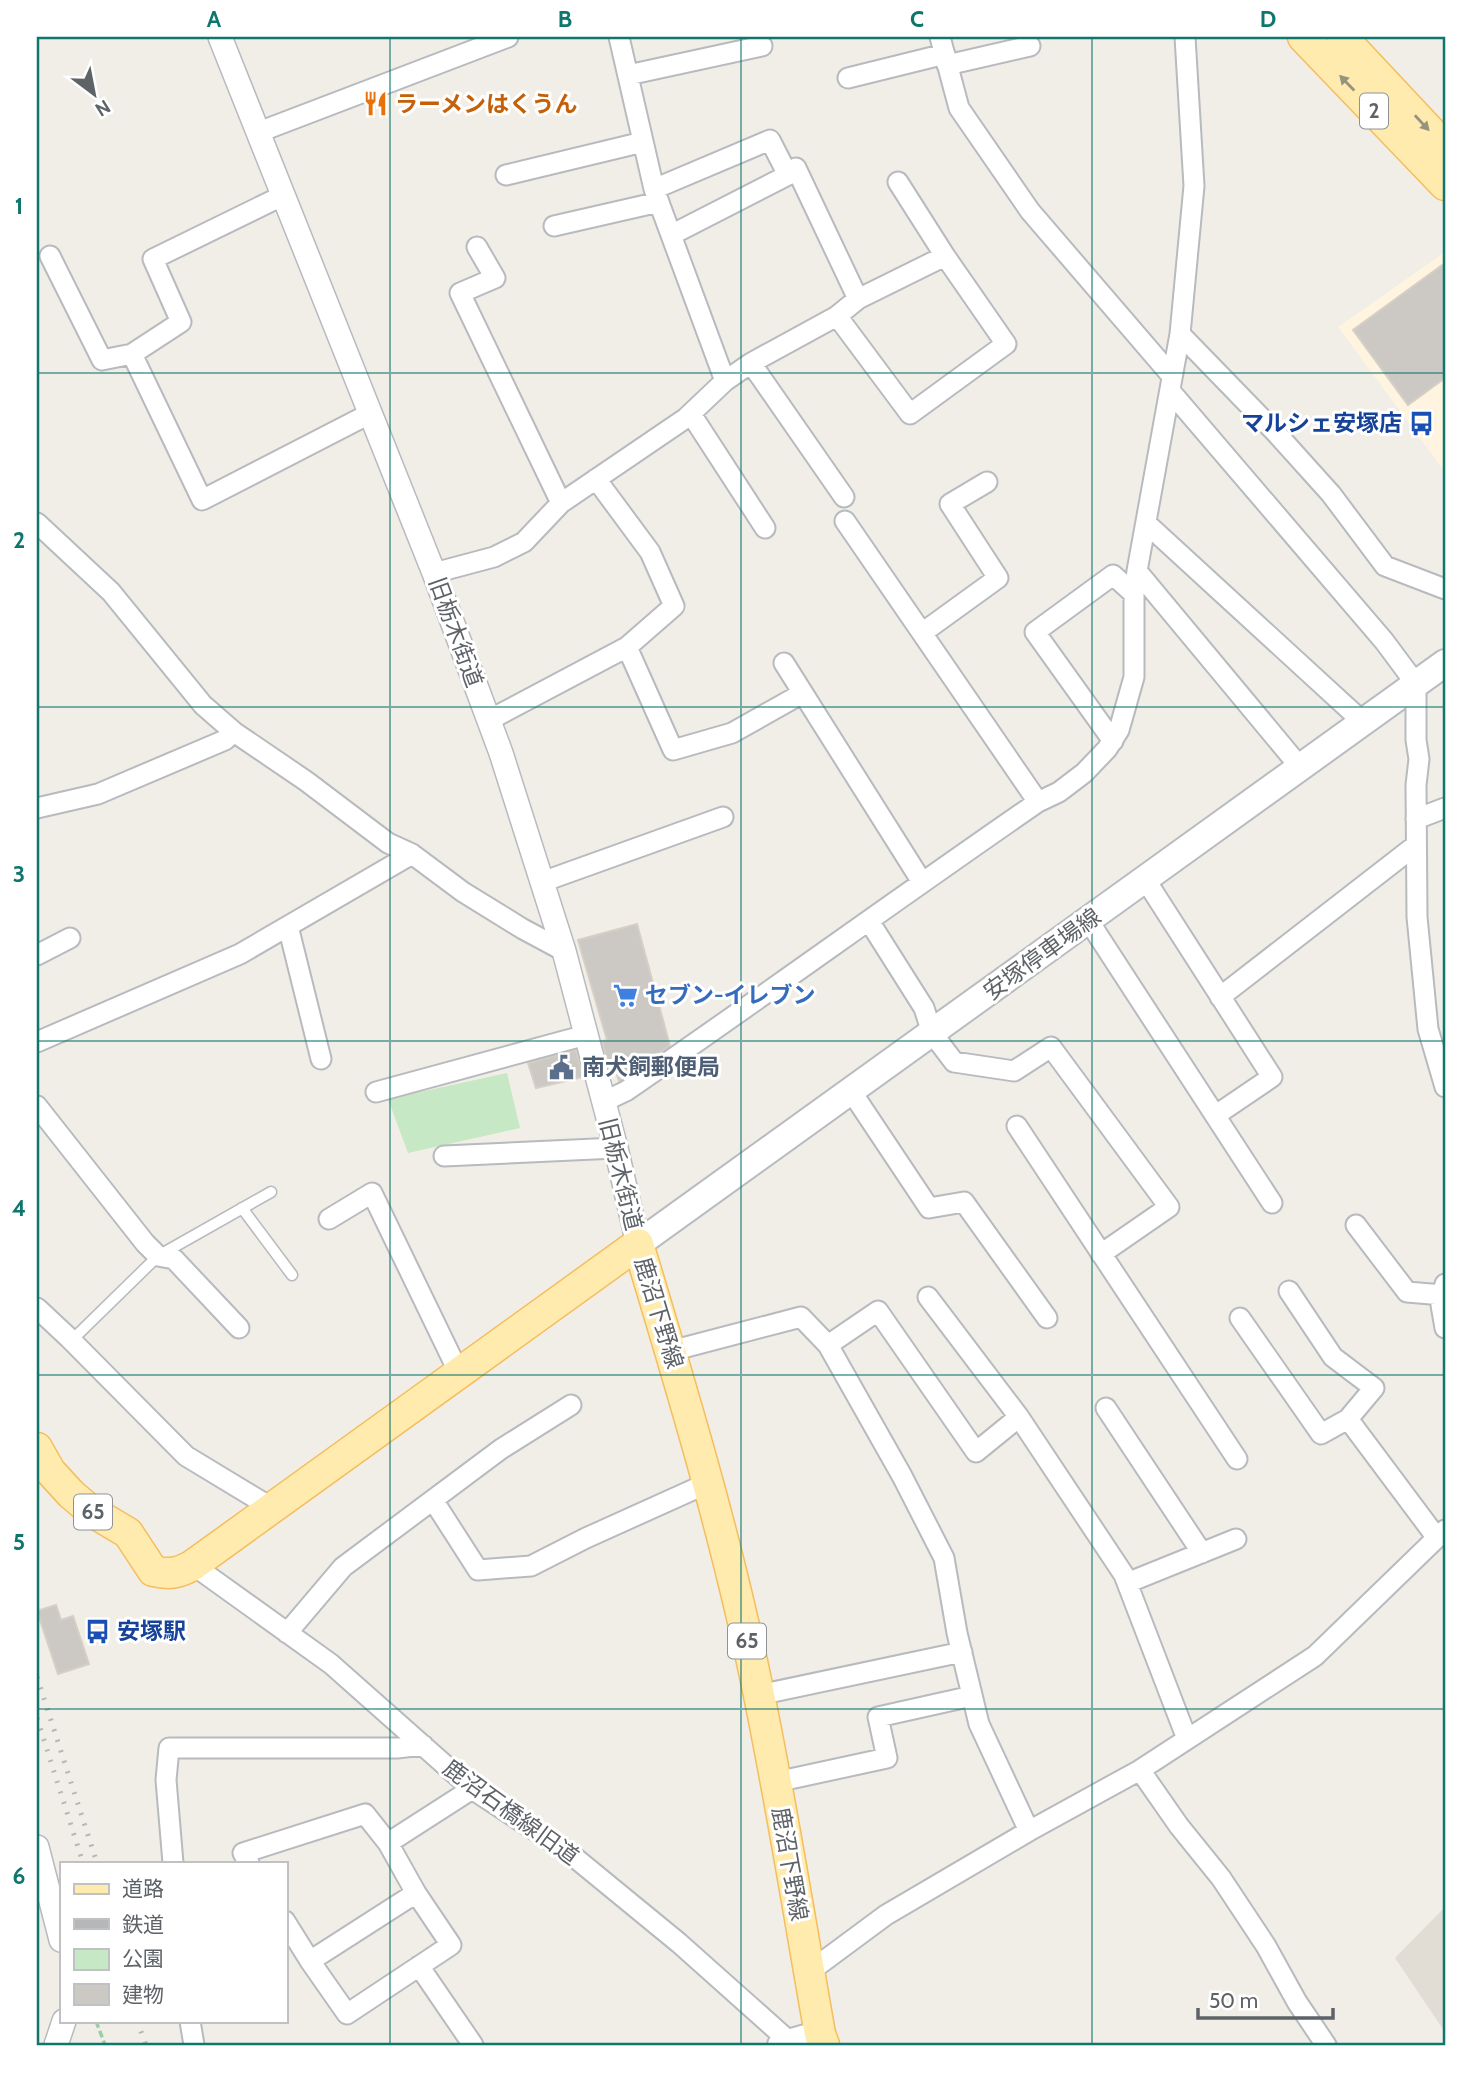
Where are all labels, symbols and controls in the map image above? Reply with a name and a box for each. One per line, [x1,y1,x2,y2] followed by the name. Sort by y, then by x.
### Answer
[207,5,222,33] text: A
[558,5,572,33] text: B
[910,5,924,33] text: C
[1260,5,1276,33] text: D
[60,60,130,130] north arrow
[1338,74,1355,91] one-way arrow
[361,90,389,118] restaurant icon: ラーメンはくうん
[395,90,578,118] place label: ラーメンはくうん
[1360,94,1388,128] road number: 2
[91,95,115,121] text: N
[1414,114,1431,131] one-way arrow
[15,192,23,220] text: 1
[1241,409,1402,437] place label: マルシェ安塚店
[1408,409,1436,437] bus stop icon: マルシェ安塚店
[13,526,25,554] text: 2
[423,573,489,691] street label: 旧栃木街道
[13,860,25,888] text: 3
[978,902,1106,1006] street label: 安塚停車場線
[611,981,639,1009] supermarket icon: セブン-イレブン
[645,981,816,1009] place label: セブン-イレブン
[548,1053,576,1081] public building icon: 南犬飼郵便局
[582,1053,720,1081] place label: 南犬飼郵便局
[594,1115,648,1233] street label: 旧栃木街道
[12,1194,26,1222] text: 4
[629,1254,689,1372] street label: 鹿沼下野線
[74,1494,112,1530] road number: 65
[13,1528,25,1556] text: 5
[83,1617,111,1645] bus stop icon: 安塚駅
[117,1617,186,1645] place label: 安塚駅
[728,1624,766,1658] road number: 65
[438,1753,584,1871] street label: 鹿沼石橋線旧道
[766,1805,814,1923] street label: 鹿沼下野線
[13,1862,25,1890] text: 6
[60,1862,287,2022] legend
[122,1876,164,1901] text: 道路
[122,1912,164,1937] text: 鉄道
[122,1946,164,1971] text: 公園
[1198,1977,1333,2021] scale bar
[122,1982,164,2007] text: 建物
[1209,1988,1258,2013] text: 50 m

